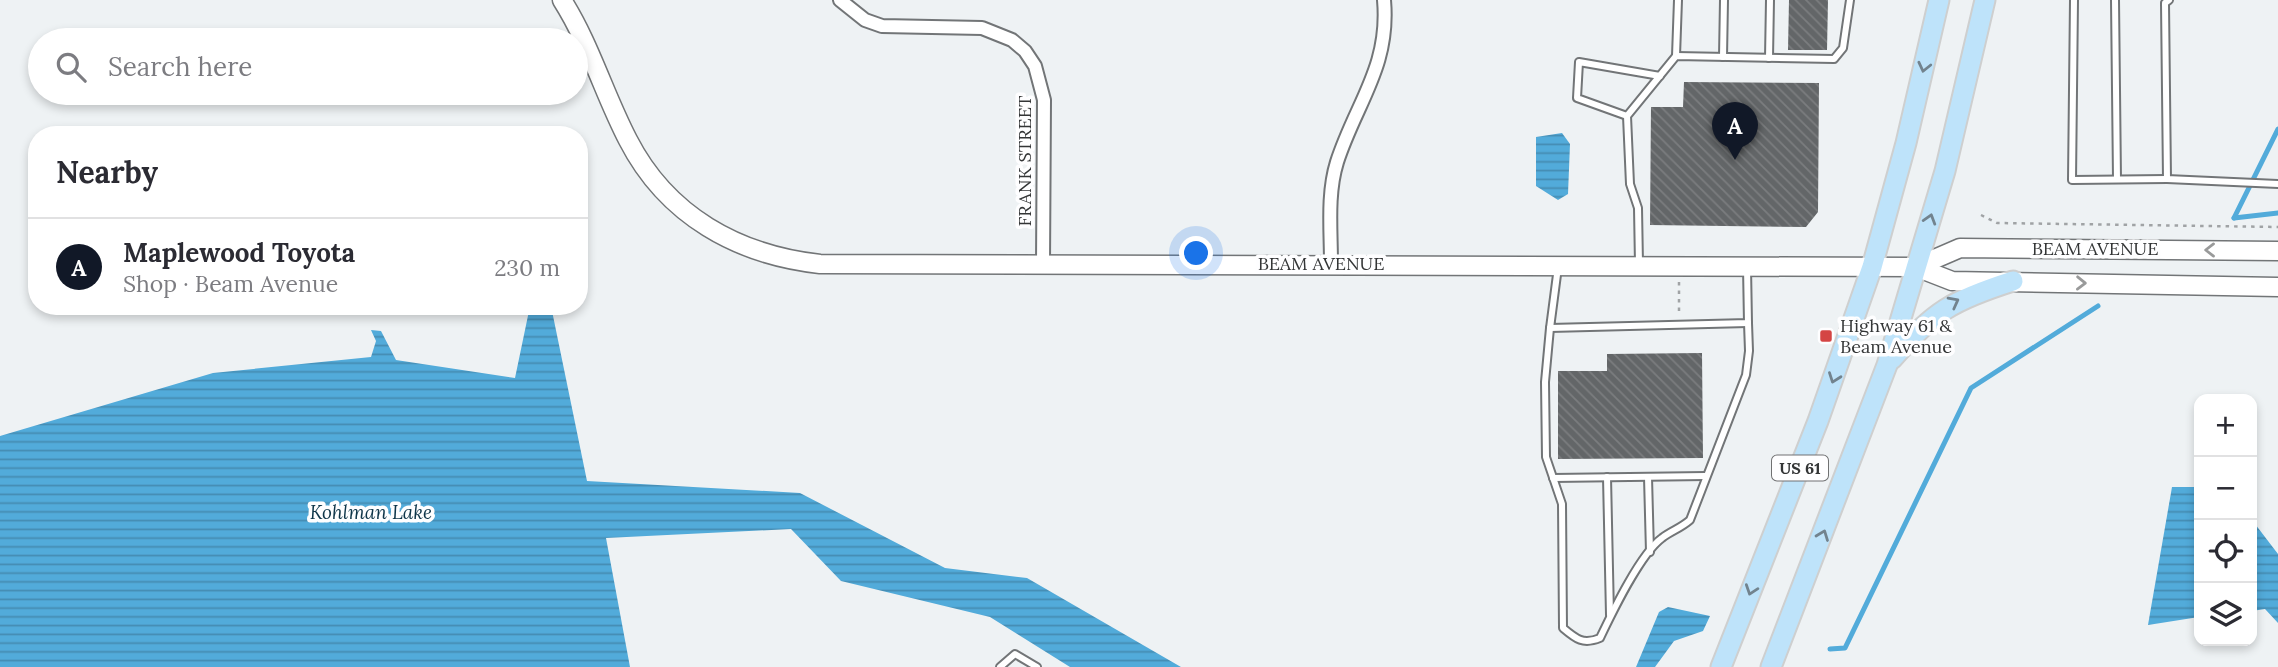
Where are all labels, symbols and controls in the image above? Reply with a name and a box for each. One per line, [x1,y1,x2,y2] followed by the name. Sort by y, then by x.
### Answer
[28,28,588,105] search box
[52,48,90,86] icon: search
[108,50,252,83] text: Search here
[1917,61,1932,73] one-way arrow
[1013,95,1036,227] street label: FRANK STREET
[1712,102,1758,160] pin: A
[56,153,158,191] text: Nearby
[1922,213,1937,225] one-way arrow
[123,236,355,269] text: Maplewood Toyota
[1179,236,1213,270] your location
[2032,237,2158,260] street label: BEAM AVENUE
[2204,242,2215,258] one-way arrow
[1258,252,1384,275] street label: BEAM AVENUE
[71,253,87,282] text: A
[494,253,560,282] text: 230 m
[123,269,338,298] text: Shop · Beam Avenue
[2076,275,2087,290] one-way arrow
[1947,297,1960,311] one-way arrow
[1840,314,1952,358] place label: Highway 61 & Beam Avenue
[1818,328,1834,344] marker: Highway 61 & Beam Avenue
[1828,371,1842,383] one-way arrow
[2194,394,2257,646] map controls
[2194,394,2257,457] button: +
[1772,456,1828,481] road number: US 61
[2194,457,2257,520] button: −
[310,500,432,524] water label: Kohlman Lake
[2194,520,2257,583] button: locate
[1815,530,1829,542] one-way arrow
[1745,583,1759,595] one-way arrow
[2194,583,2257,646] button: layers

